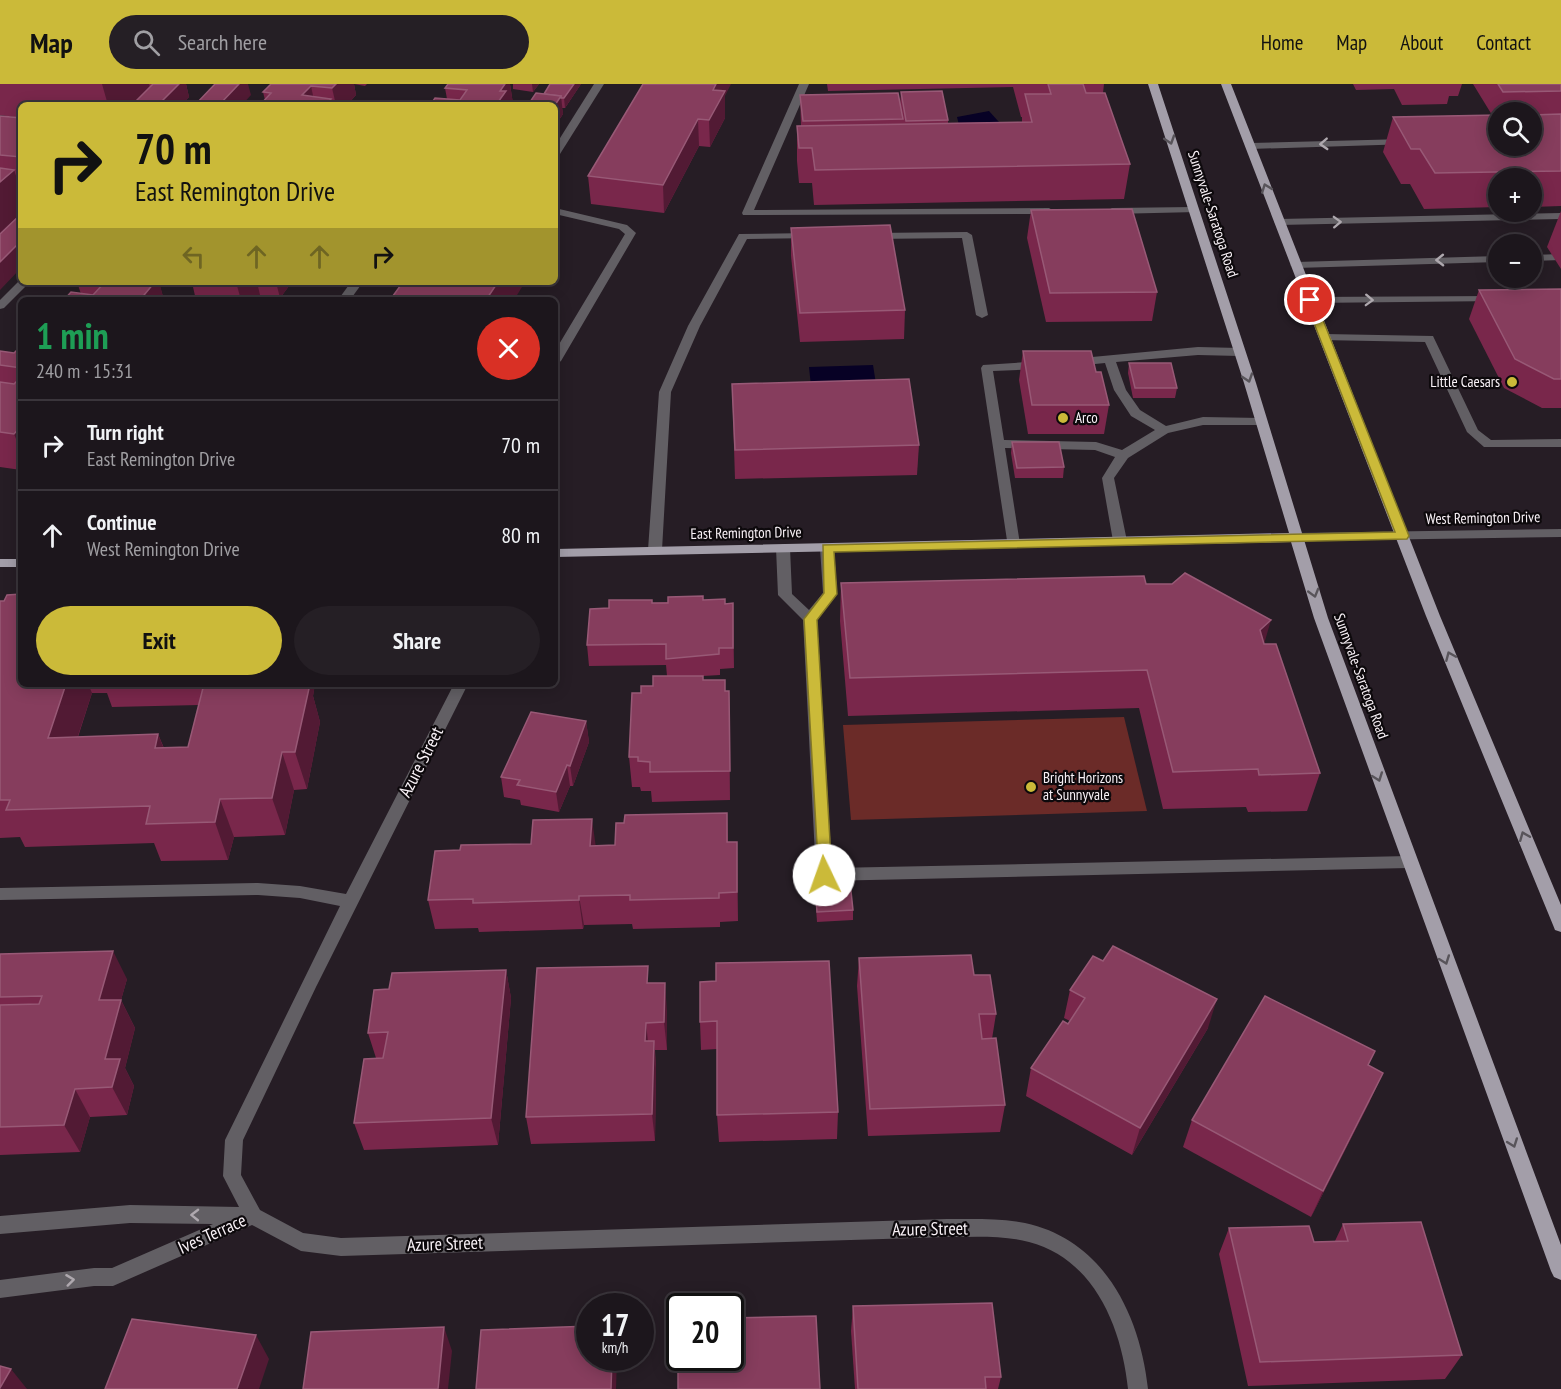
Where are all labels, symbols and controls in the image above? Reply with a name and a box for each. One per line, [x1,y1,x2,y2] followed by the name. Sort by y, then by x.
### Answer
[109,15,529,69] search box
[30,24,73,61] text: Map
[130,26,163,59] icon: search
[178,28,267,56] text: Search here
[1261,29,1303,56] text: Home
[1336,29,1367,56] text: Map
[1400,29,1443,56] text: About
[1476,29,1531,56] text: Contact
[1488,102,1542,288] map controls
[1488,102,1542,156] button: search
[135,121,212,176] text: 70 m
[36,126,114,204] icon: right
[1163,134,1176,145] one-way arrow
[1320,137,1329,150] one-way arrow
[1184,148,1243,280] street label: Sunnyvale-Saratoga Road
[1488,168,1542,222] button: +
[135,174,335,208] text: East Remington Drive
[1261,183,1273,194] one-way arrow
[1333,215,1342,228] one-way arrow
[1488,234,1542,288] button: −
[177,240,210,273] icon: left
[240,240,273,273] icon: ahead
[303,240,336,273] icon: ahead
[366,240,399,273] icon: right
[1436,254,1445,266] one-way arrow
[1284,274,1335,325] pin
[1293,283,1326,316] icon: arrive
[1364,293,1373,306] one-way arrow
[36,312,109,359] text: 1 min
[477,317,540,380] button: close
[36,358,133,384] text: 240 m · 15:31
[1241,372,1253,383] one-way arrow
[1430,372,1500,391] place label: Little Caesars
[1505,375,1519,389] marker: Little Caesars
[1075,408,1098,427] place label: Arco
[1056,411,1070,425] marker: Arco
[87,418,164,446] text: Turn right
[36,429,69,462] icon: right
[501,431,540,459] text: 70 m
[87,446,235,472] text: East Remington Drive
[1426,507,1540,528] street label: West Remington Drive
[87,508,157,536] text: Continue
[36,519,69,552] icon: ahead
[501,521,540,549] text: 80 m
[690,522,802,543] street label: East Remington Drive
[87,536,240,562] text: West Remington Drive
[1307,587,1319,598] one-way arrow
[36,606,282,675] button: Exit
[294,606,540,675] button: Share
[1330,611,1393,741] street label: Sunnyvale-Saratoga Road
[1445,651,1457,662] one-way arrow
[393,723,448,801] street label: Azure Street
[1043,768,1123,804] place label: Bright Horizons at Sunnyvale
[1371,771,1384,782] one-way arrow
[1024,780,1038,794] marker: Bright Horizons at Sunnyvale
[1519,832,1531,843] one-way arrow
[792,843,856,907] position arrow
[1438,954,1451,965] one-way arrow
[1506,1137,1519,1148] one-way arrow
[174,1208,249,1259] street label: Ives Terrace
[190,1209,199,1222] one-way arrow
[892,1216,968,1241] street label: Azure Street
[407,1231,483,1256] street label: Azure Street
[66,1274,75,1287] one-way arrow
[666,1293,744,1371] speed limit sign: 20
[601,1305,629,1344] text: 17
[602,1338,628,1357] text: km/h

